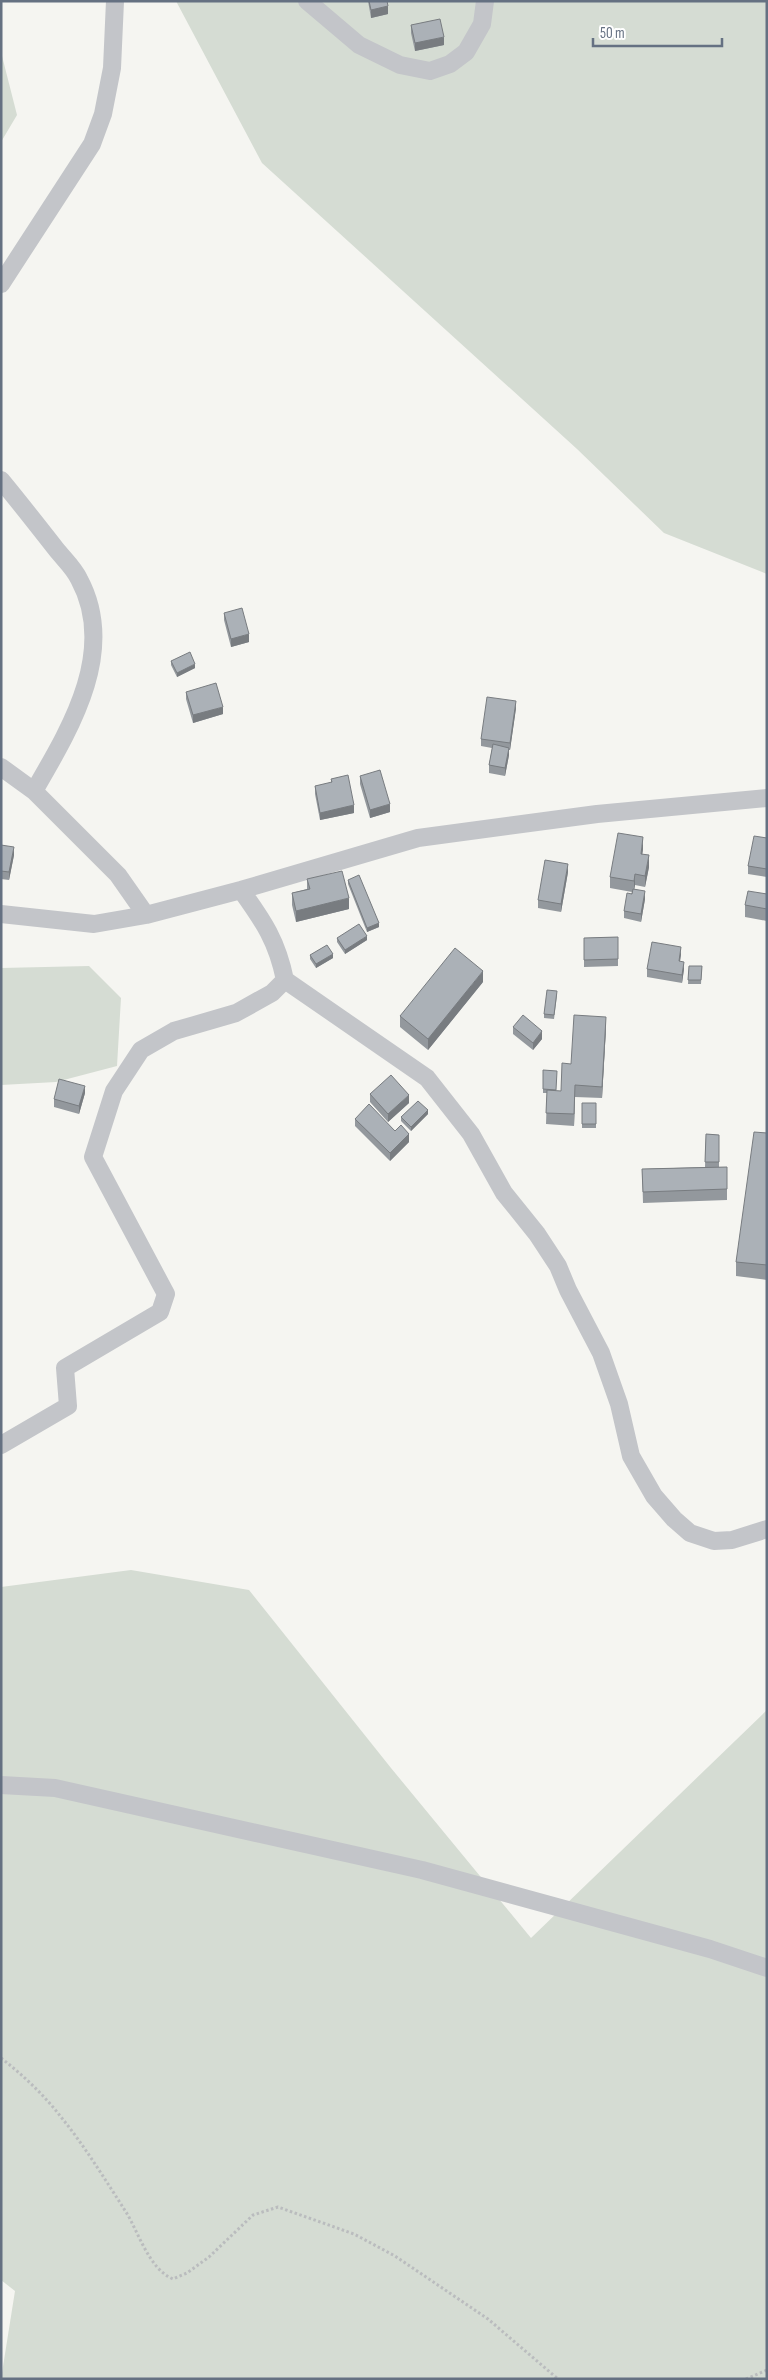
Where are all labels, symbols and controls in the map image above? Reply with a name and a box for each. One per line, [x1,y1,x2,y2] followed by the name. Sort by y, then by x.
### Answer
[593,15,722,47] scale bar
[600,24,625,43] text: 50 m

